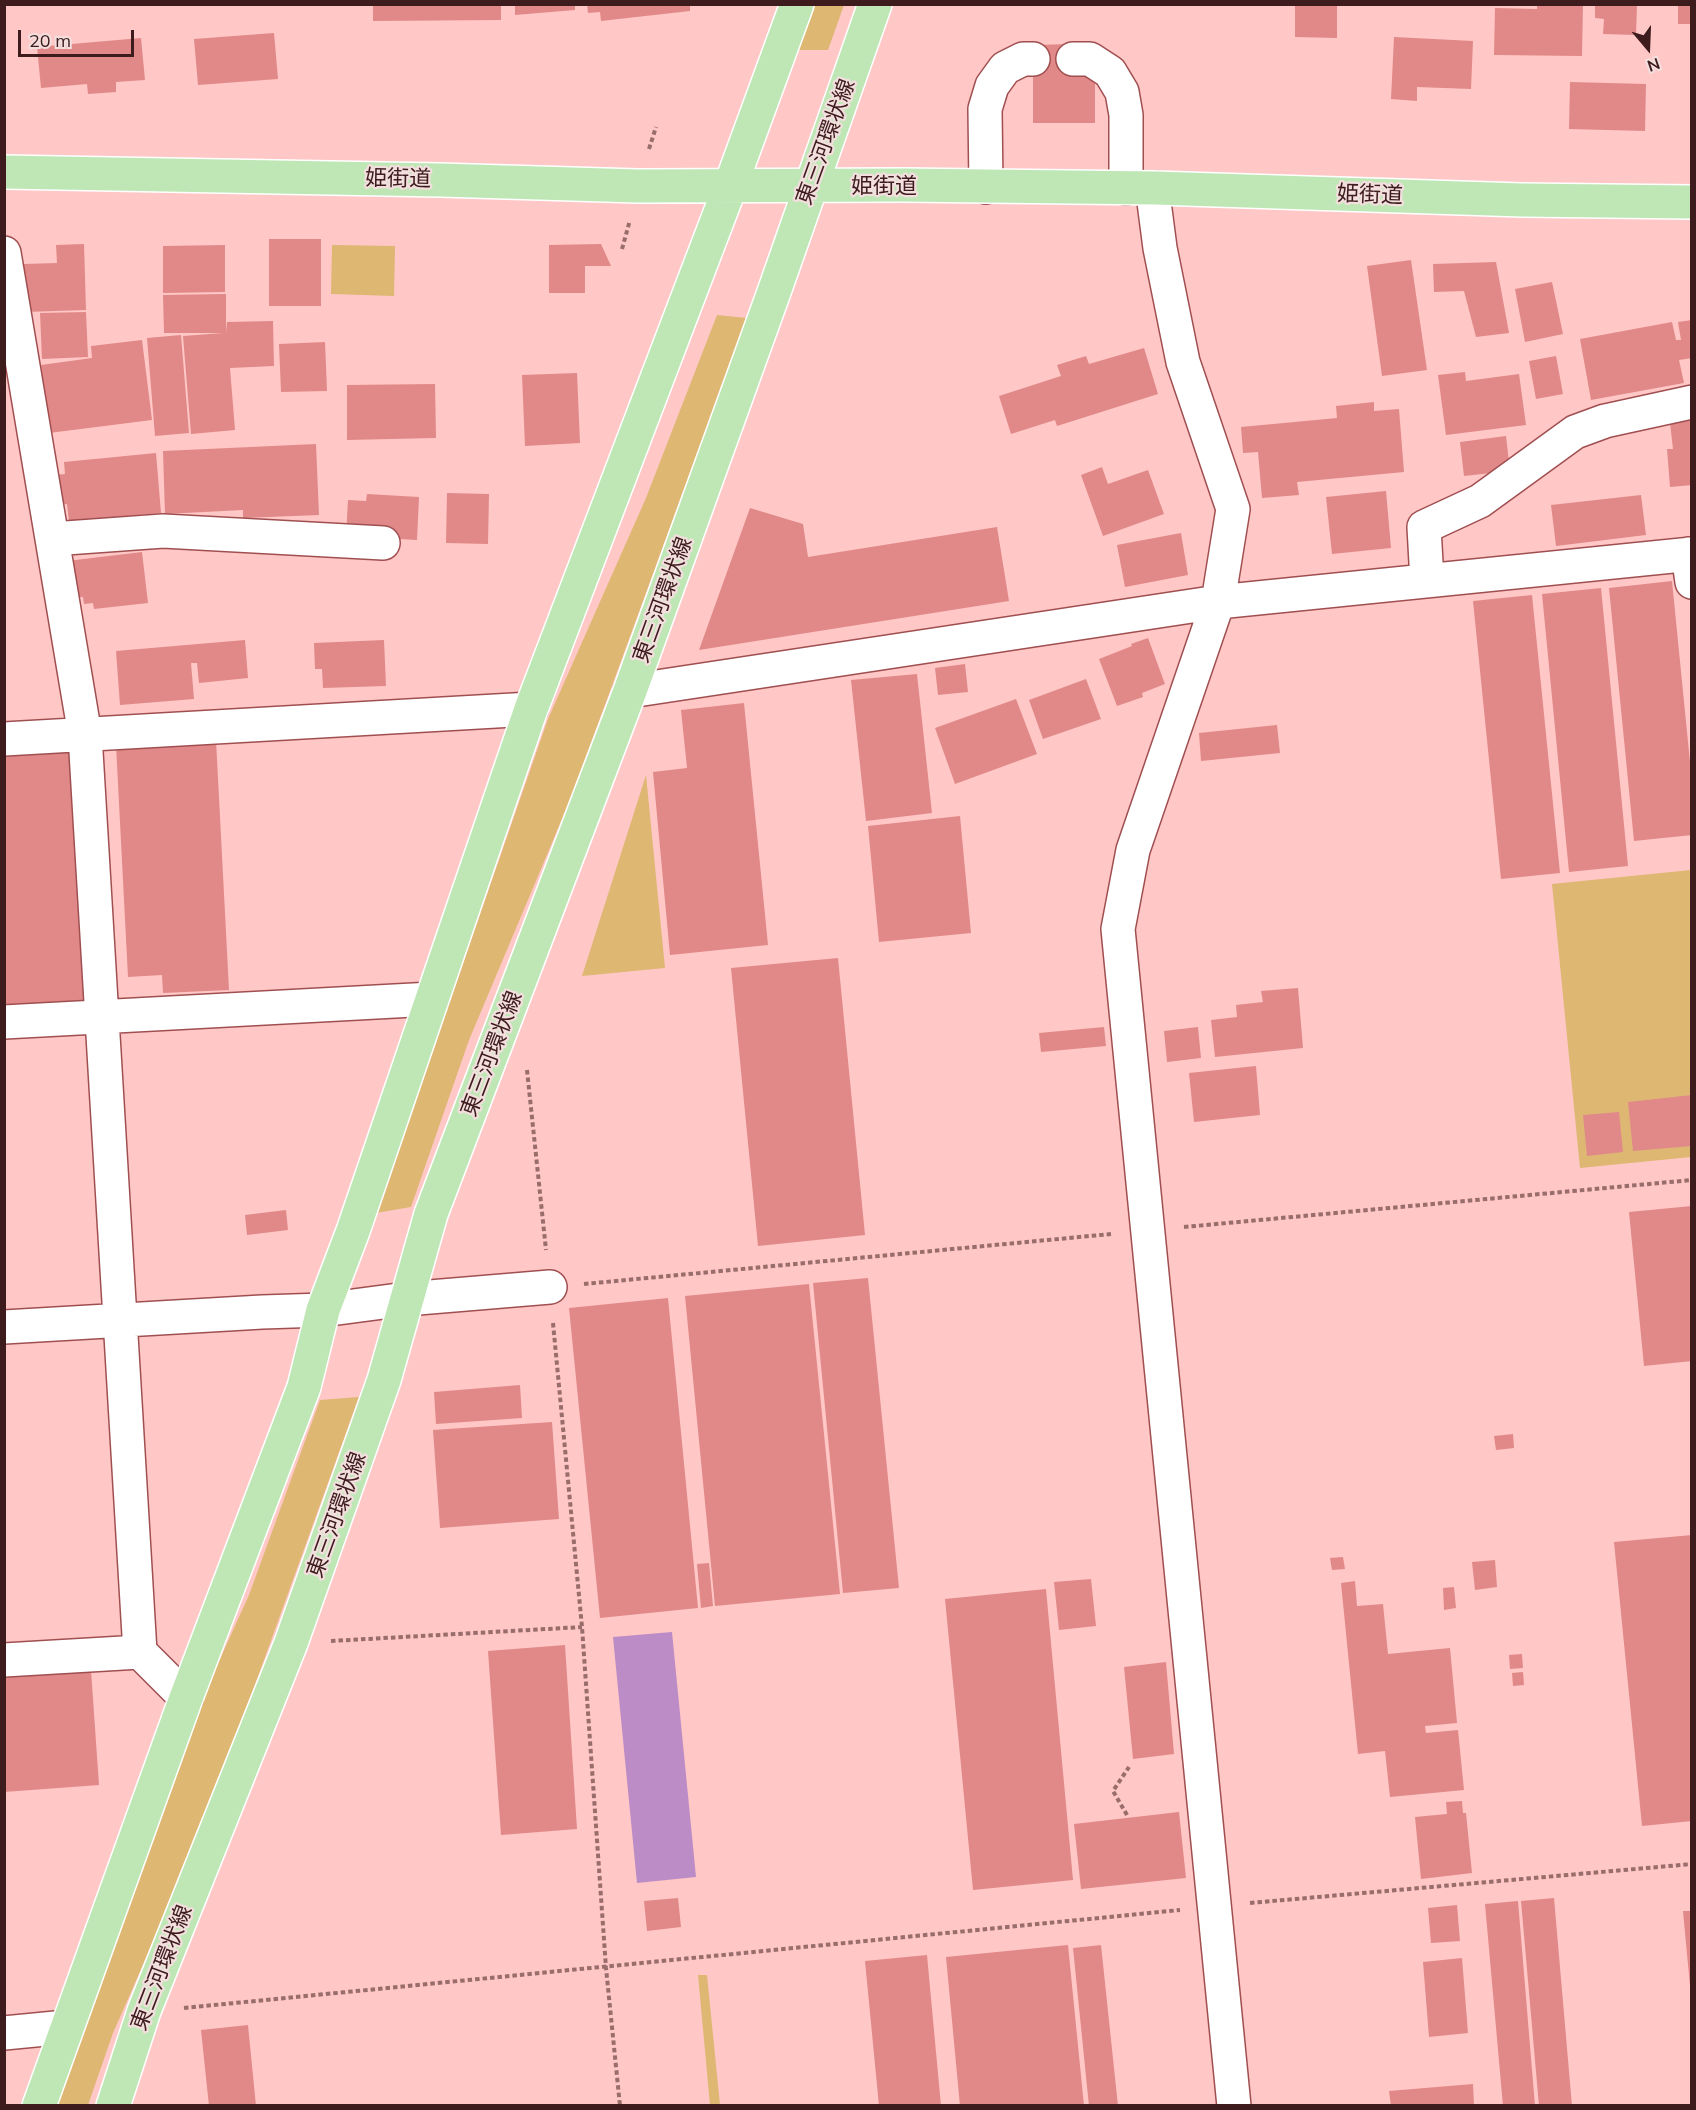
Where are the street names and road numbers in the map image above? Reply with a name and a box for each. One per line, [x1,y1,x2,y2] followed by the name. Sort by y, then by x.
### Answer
[791,75,861,209] street label: 東三河環状線
[365,165,431,193] street label: 姫街道
[851,173,917,199] street label: 姫街道
[1337,181,1403,209] street label: 姫街道
[628,533,698,667] street label: 東三河環状線
[456,988,528,1120] street label: 東三河環状線
[302,1448,372,1582] street label: 東三河環状線
[126,1902,198,2034] street label: 東三河環状線

